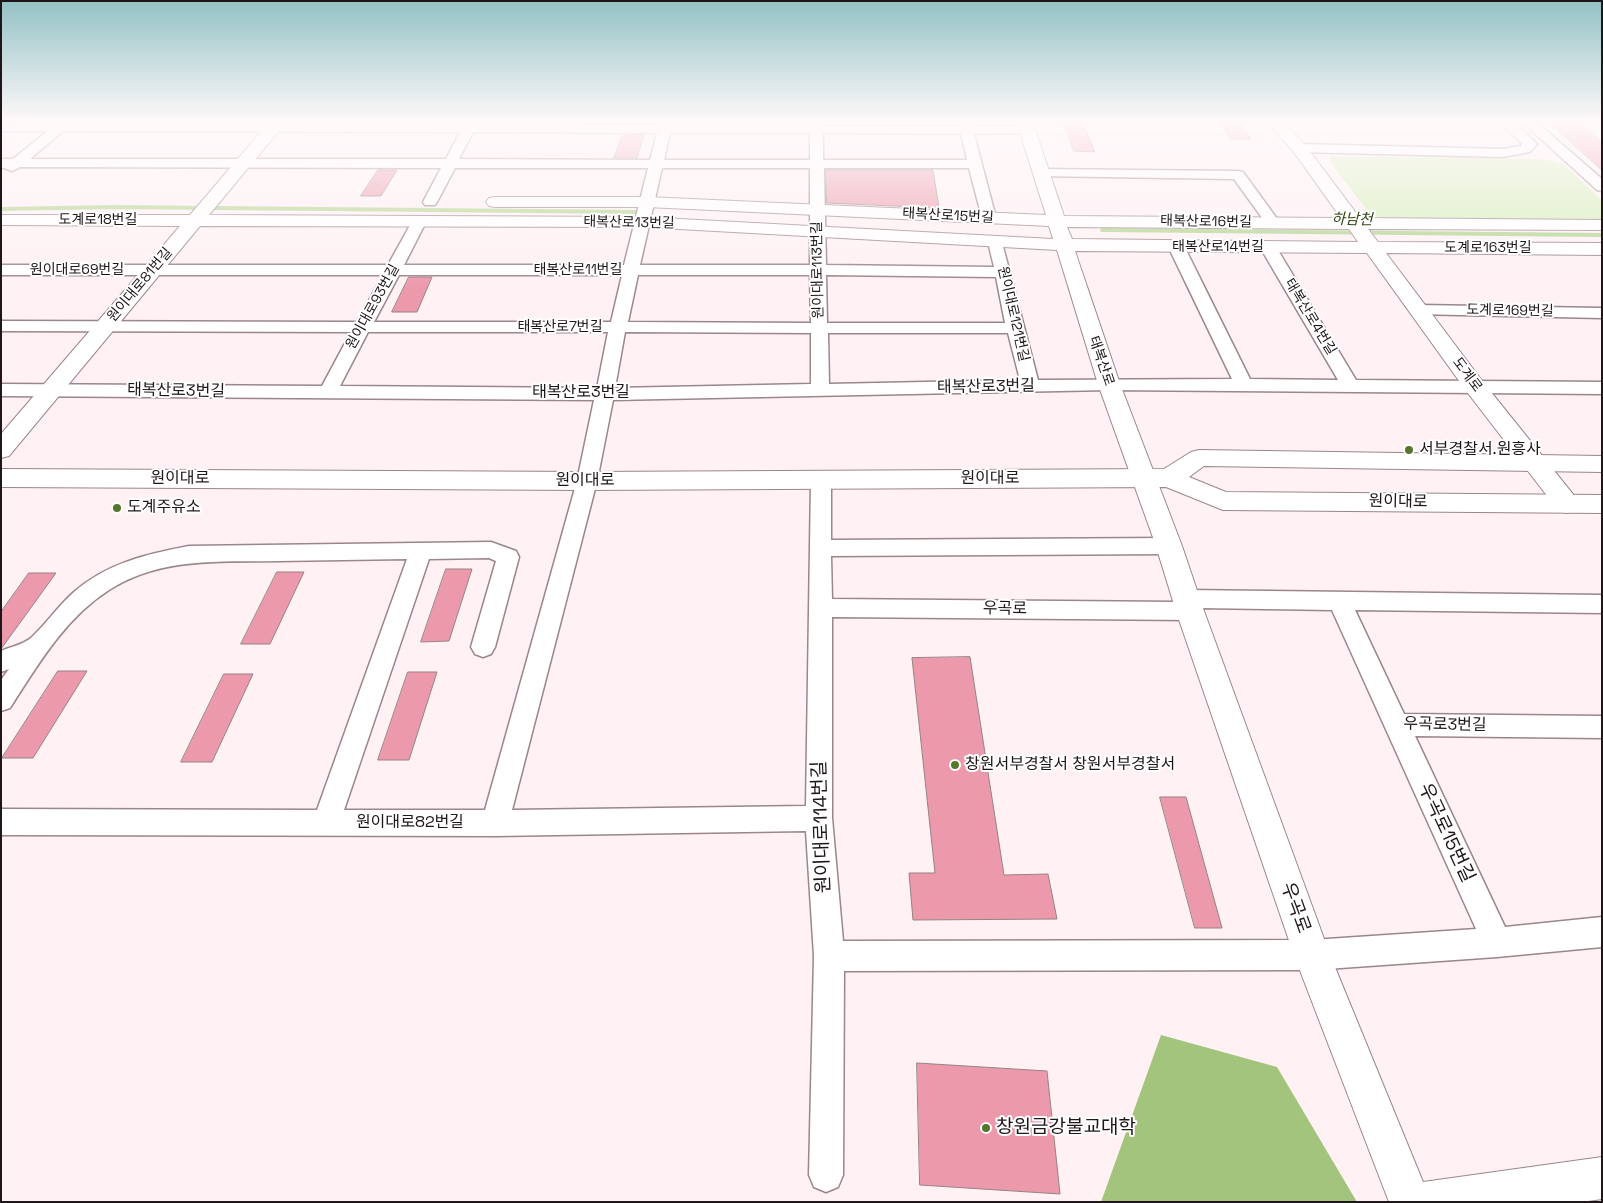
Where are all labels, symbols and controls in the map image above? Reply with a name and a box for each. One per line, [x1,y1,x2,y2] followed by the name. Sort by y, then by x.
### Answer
[902,205,994,227] street label: 태복산로15번길
[1331,211,1373,229] water label: 하남천
[59,212,137,228] street label: 도계로18번길
[1160,213,1252,231] street label: 태복산로16번길
[583,214,675,232] street label: 태복산로13번길
[809,221,827,319] street label: 원이대로113번길
[1172,239,1264,255] street label: 태복산로14번길
[1444,240,1532,256] street label: 도계로163번길
[104,244,176,326] street label: 원이대로81번길
[30,262,124,278] street label: 원이대로69번길
[343,262,403,352] street label: 원이대로93번길
[534,262,622,278] street label: 태복산로11번길
[994,265,1032,363] street label: 원이대로121번길
[1281,276,1339,358] street label: 태복산로4번길
[1466,302,1554,320] street label: 도계로169번길
[517,319,603,335] street label: 태복산로7번길
[1085,334,1117,388] street label: 태복산로
[1449,355,1485,395] street label: 도계로
[937,377,1035,397] street label: 태복산로3번길
[127,381,225,401] street label: 태복산로3번길
[532,383,630,403] street label: 태복산로3번길
[1419,440,1541,460] place label: 서부경찰서.원흥사
[1403,444,1415,456] marker: 서부경찰서.원흥사
[151,469,209,489] street label: 원이대로
[961,469,1019,489] street label: 원이대로
[556,471,614,491] street label: 원이대로
[1368,492,1428,512] street label: 원이대로
[127,498,201,518] place label: 도계주유소
[111,502,123,514] marker: 도계주유소
[983,599,1027,619] street label: 우곡로
[1403,715,1487,735] street label: 우곡로3번길
[965,755,1175,775] place label: 창원서부경찰서 창원서부경찰서
[949,759,961,771] marker: 창원서부경찰서 창원서부경찰서
[808,760,836,894] street label: 원이대로114번길
[1413,780,1479,886] street label: 우곡로15번길
[356,813,464,833] street label: 원이대로82번길
[1275,879,1315,937] street label: 우곡로
[996,1117,1136,1139] place label: 창원금강불교대학
[980,1122,992,1134] marker: 창원금강불교대학

